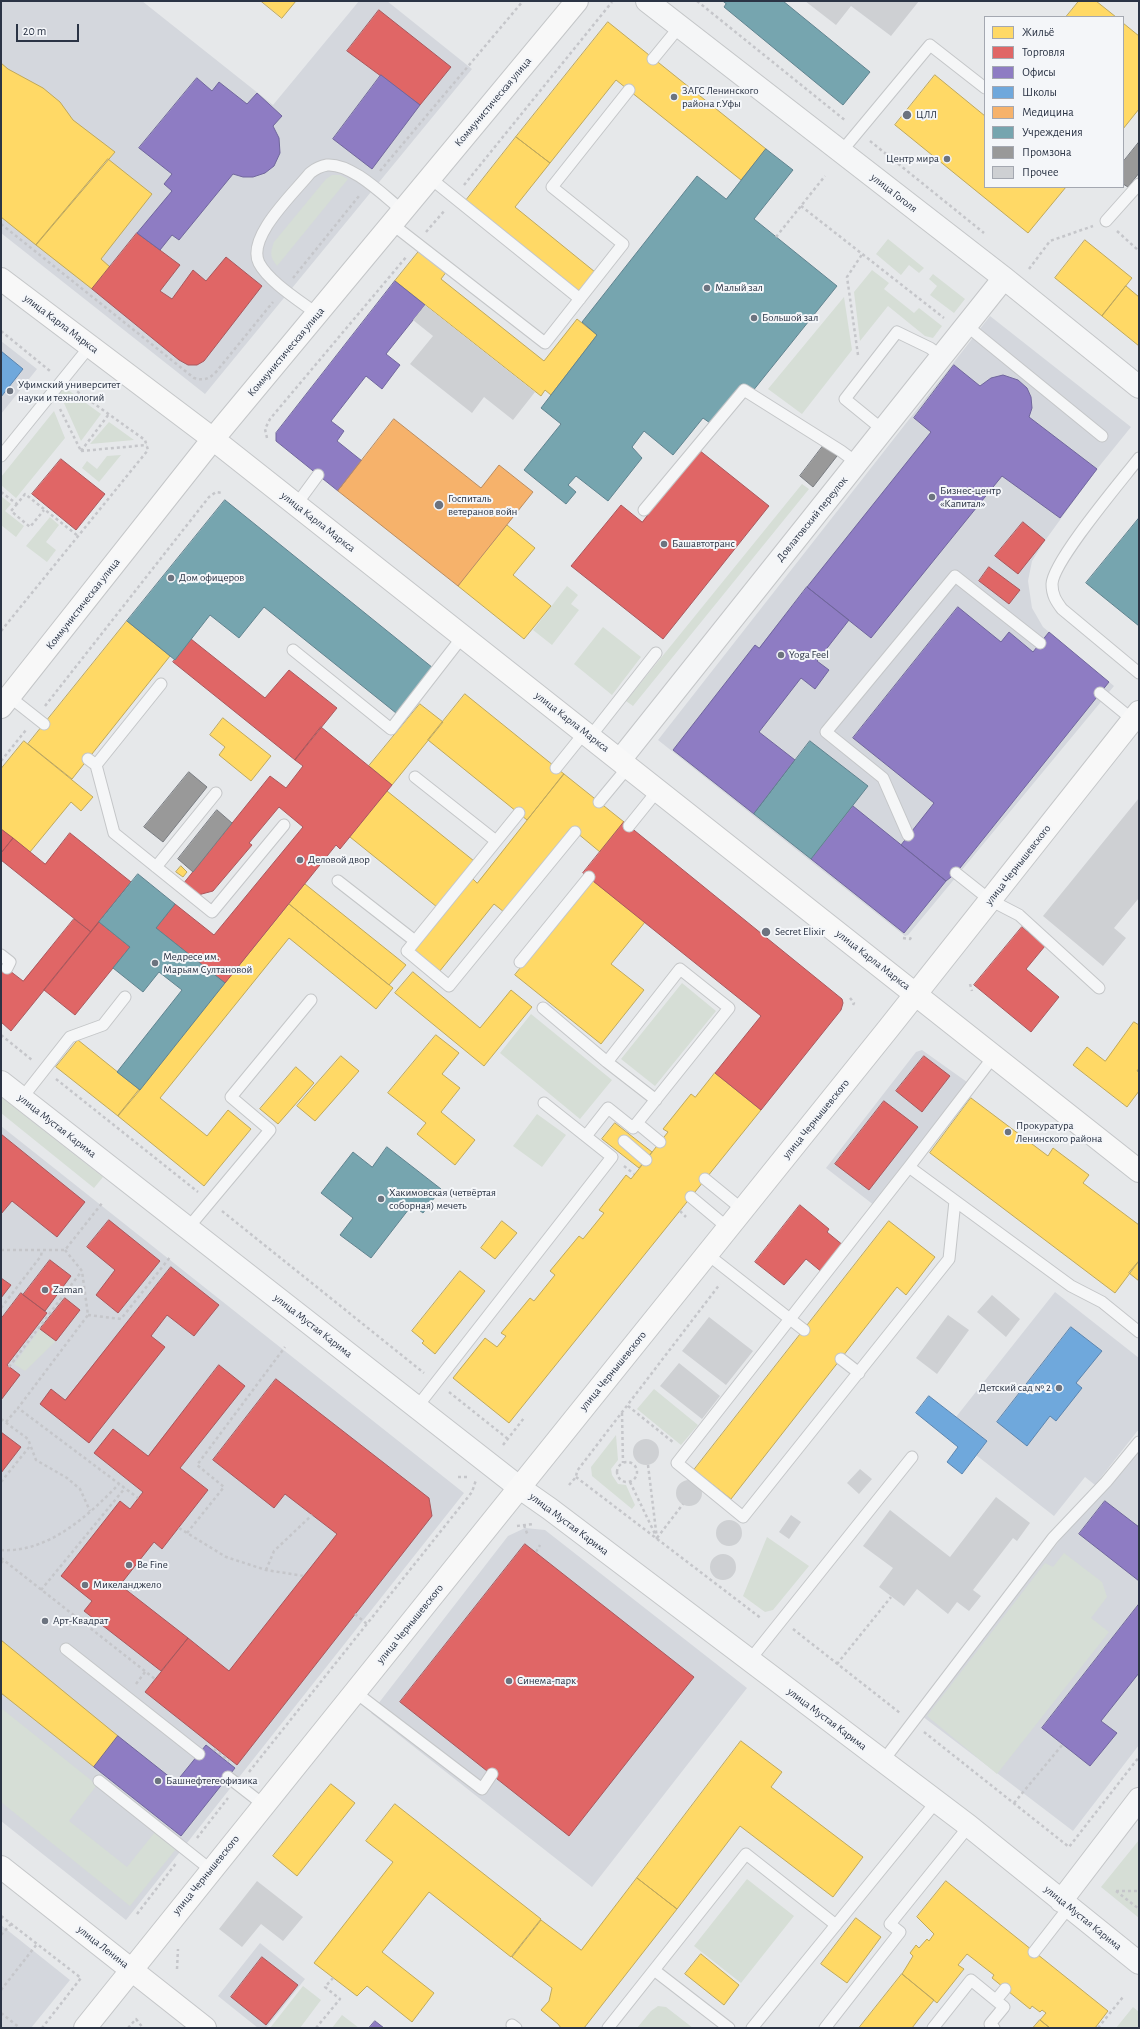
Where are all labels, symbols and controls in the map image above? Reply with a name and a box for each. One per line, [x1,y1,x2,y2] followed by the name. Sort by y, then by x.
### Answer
[18,16,81,42] scale bar
[984,16,1124,188] legend
[23,25,46,37] text: 20 m
[1022,26,1054,38] text: Жильё
[1022,46,1065,58] text: Торговля
[452,55,534,149] street label: Коммунистическая улица
[1022,66,1056,78] text: Офисы
[682,84,758,110] place label: ЗАГС Ленинского района г.Уфы
[1022,86,1057,98] text: Школы
[669,92,679,102] marker: ЗАГС Ленинского района г.Уфы
[1022,106,1074,118] text: Медицина
[916,108,937,122] place label: ЦЛЛ
[901,109,913,121] marker: ЦЛЛ
[1022,126,1083,138] text: Учреждения
[1022,146,1072,158] text: Промзона
[886,152,939,166] place label: Центр мира
[942,154,952,164] marker: Центр мира
[1022,166,1058,178] text: Прочее
[868,171,920,215] street label: улица Гоголя
[715,281,763,295] place label: Малый зал
[702,283,712,293] marker: Малый зал
[21,292,101,356] street label: улица Карла Маркса
[245,305,327,399] street label: Коммунистическая улица
[762,311,818,325] place label: Большой зал
[749,313,759,323] marker: Большой зал
[18,378,120,404] place label: Уфимский университет науки и технологий
[5,386,15,396] marker: Уфимский университет науки и технологий
[774,474,850,564] street label: Довлатовский переулок
[940,484,1001,510] place label: Бизнес-центр «Капитал»
[278,489,358,555] street label: улица Карла Маркса
[448,492,517,518] place label: Госпиталь ветеранов войн
[927,492,937,502] marker: Бизнес-центр «Капитал»
[433,499,445,511] marker: Госпиталь ветеранов войн
[672,537,735,551] place label: Башавтотранс
[659,539,669,549] marker: Башавтотранс
[43,556,123,652] street label: Коммунистическая улица
[179,571,244,585] place label: Дом офицеров
[166,573,176,583] marker: Дом офицеров
[789,648,829,662] place label: Yoga Feel
[776,650,786,660] marker: Yoga Feel
[532,689,612,755] street label: улица Карла Маркса
[982,822,1054,908] street label: улица Чернышевского
[308,853,370,867] place label: Деловой двор
[295,855,305,865] marker: Деловой двор
[775,925,825,939] place label: Secret Elixir
[760,926,772,938] marker: Secret Elixir
[833,927,913,993] street label: улица Карла Маркса
[163,950,252,976] place label: Медресе им. Марьям Султановой
[150,958,160,968] marker: Медресе им. Марьям Султановой
[780,1077,852,1161] street label: улица Чернышевского
[15,1091,99,1161] street label: улица Мустая Карима
[1016,1119,1102,1145] place label: Прокуратура Ленинского района
[1003,1127,1013,1137] marker: Прокуратура Ленинского района
[389,1186,496,1212] place label: Хакимовская (четвёртая соборная) мечеть
[376,1194,386,1204] marker: Хакимовская (четвёртая соборная) мечеть
[53,1283,83,1297] place label: Zaman
[40,1285,50,1295] marker: Zaman
[271,1291,355,1361] street label: улица Мустая Карима
[577,1329,649,1413] street label: улица Чернышевского
[979,1381,1051,1395] place label: Детский сад № 2
[1054,1383,1064,1393] marker: Детский сад № 2
[527,1490,611,1558] street label: улица Мустая Карима
[137,1558,168,1572] place label: Be Fine
[124,1560,134,1570] marker: Be Fine
[93,1578,161,1592] place label: Микеланджело
[80,1580,90,1590] marker: Микеланджело
[374,1582,446,1666] street label: улица Чернышевского
[53,1614,108,1628] place label: Арт-Квадрат
[40,1616,50,1626] marker: Арт-Квадрат
[517,1674,576,1688] place label: Синема-парк
[504,1676,514,1686] marker: Синема-парк
[785,1685,869,1753] street label: улица Мустая Карима
[166,1774,257,1788] place label: Башнефтегеофизика
[153,1776,163,1786] marker: Башнефтегеофизика
[170,1833,242,1917] street label: улица Чернышевского
[1042,1883,1124,1953] street label: улица Мустая Карима
[75,1923,131,1971] street label: улица Ленина

